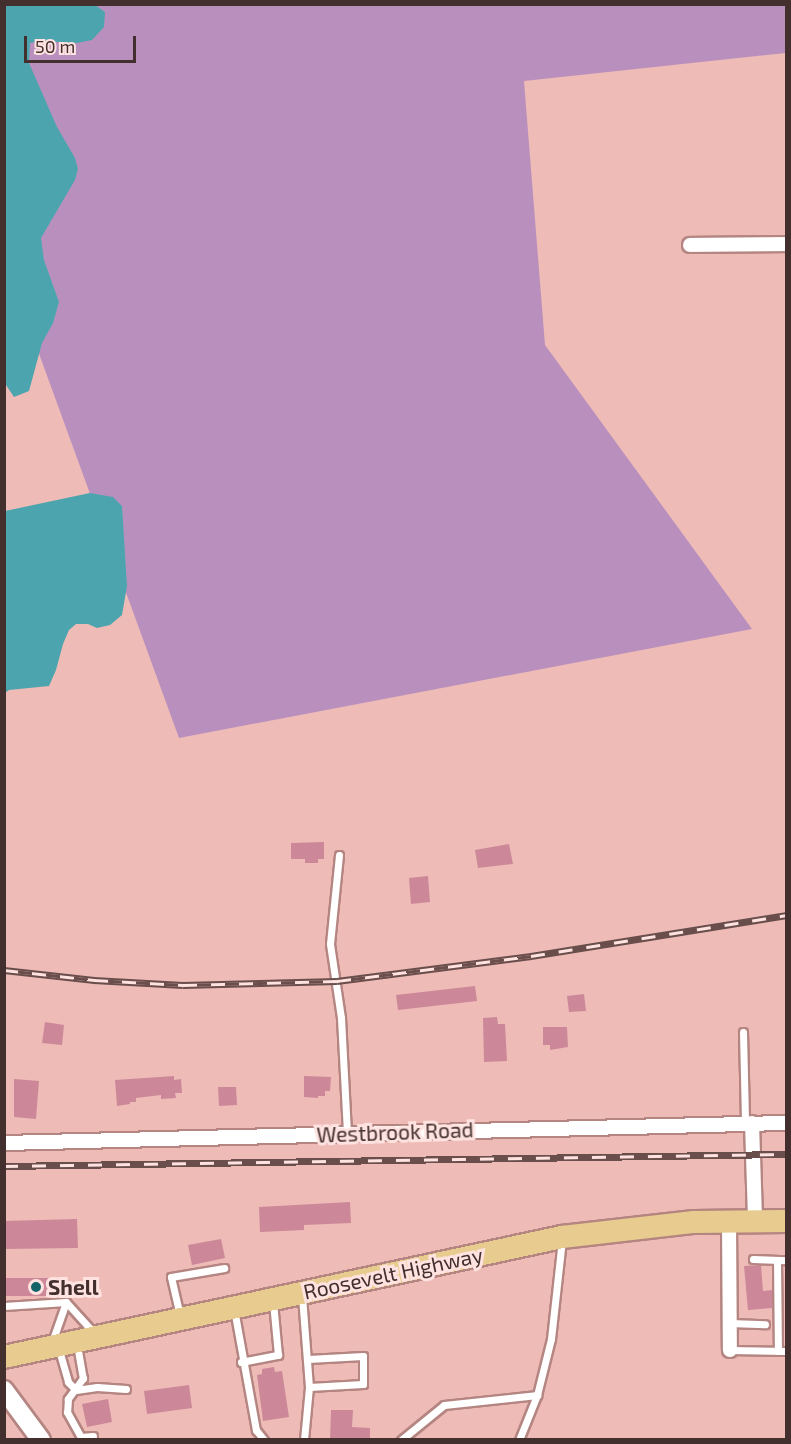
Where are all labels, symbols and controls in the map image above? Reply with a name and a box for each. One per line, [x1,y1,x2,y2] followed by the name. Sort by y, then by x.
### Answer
[27,24,140,62] scale bar
[35,35,75,57] text: 50 m
[316,1117,474,1147] street label: Westbrook Road
[301,1242,485,1304] street label: Roosevelt Highway
[48,1274,99,1300] place label: Shell
[29,1280,43,1294] marker: Shell

